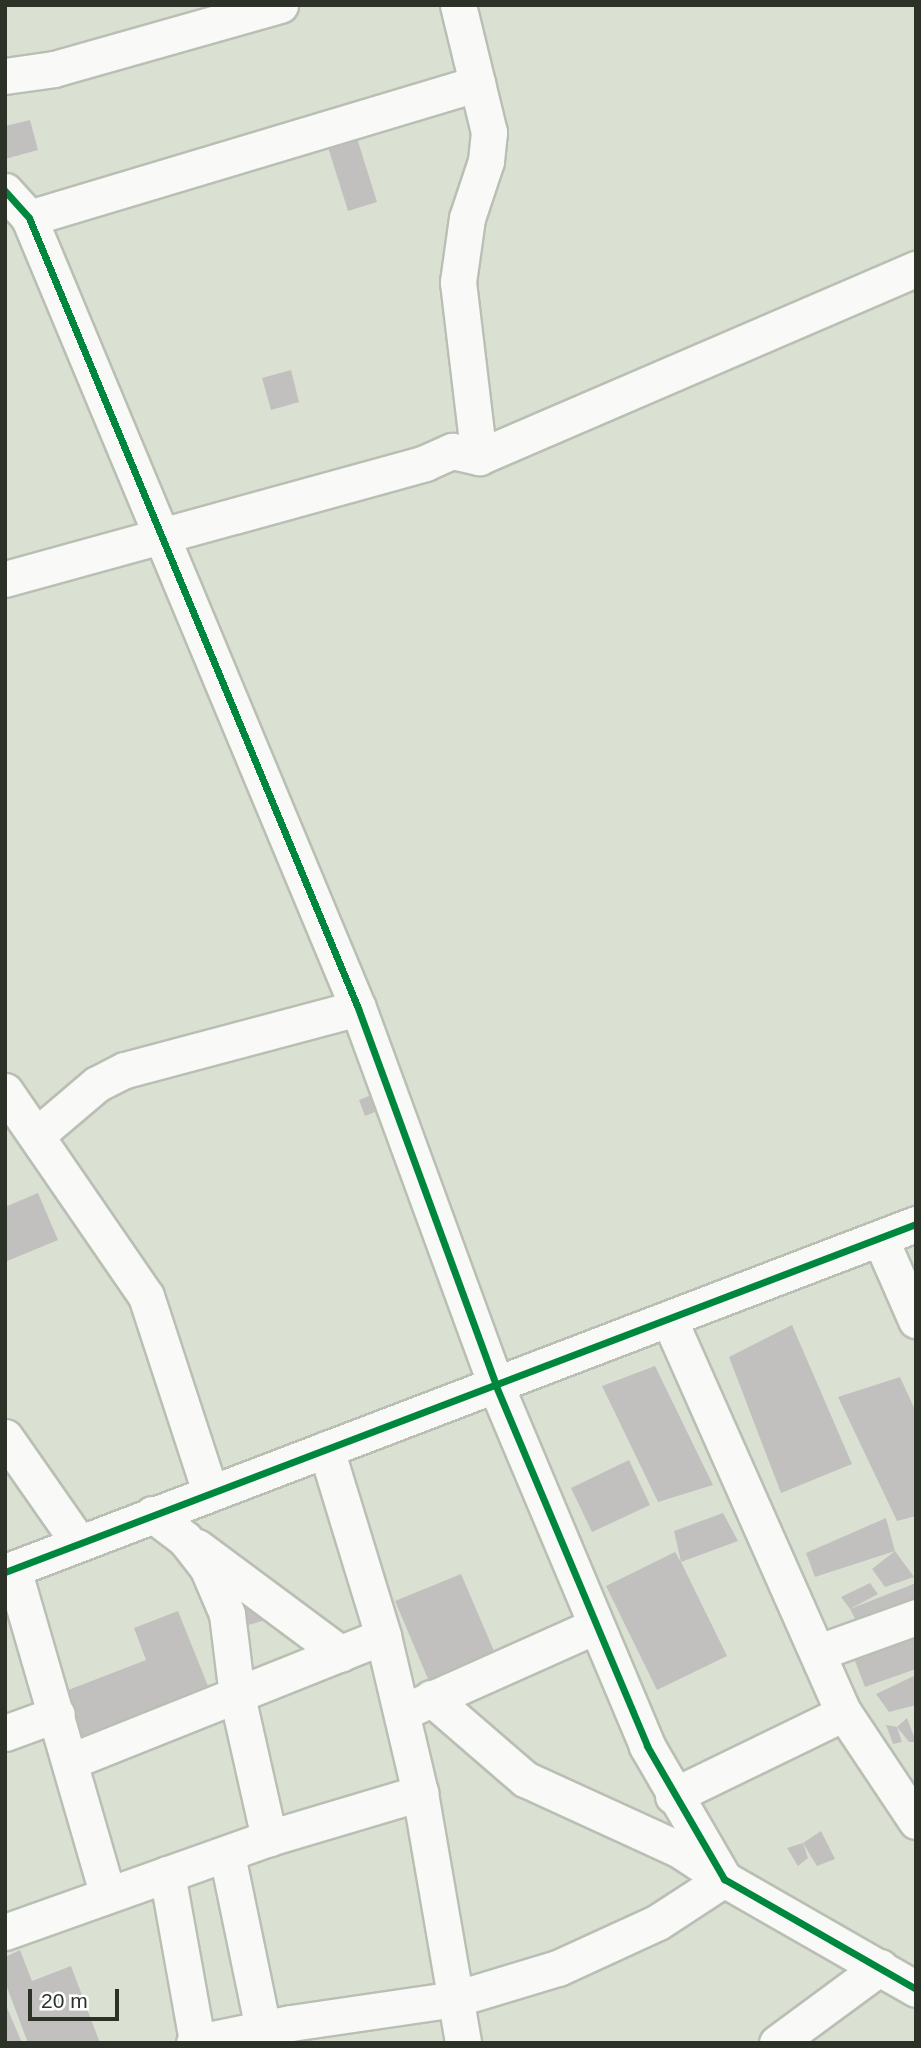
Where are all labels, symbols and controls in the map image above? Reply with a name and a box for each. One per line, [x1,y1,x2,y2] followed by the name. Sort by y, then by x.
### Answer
[32,1974,122,2018] scale bar
[41,1989,88,2012] text: 20 m

